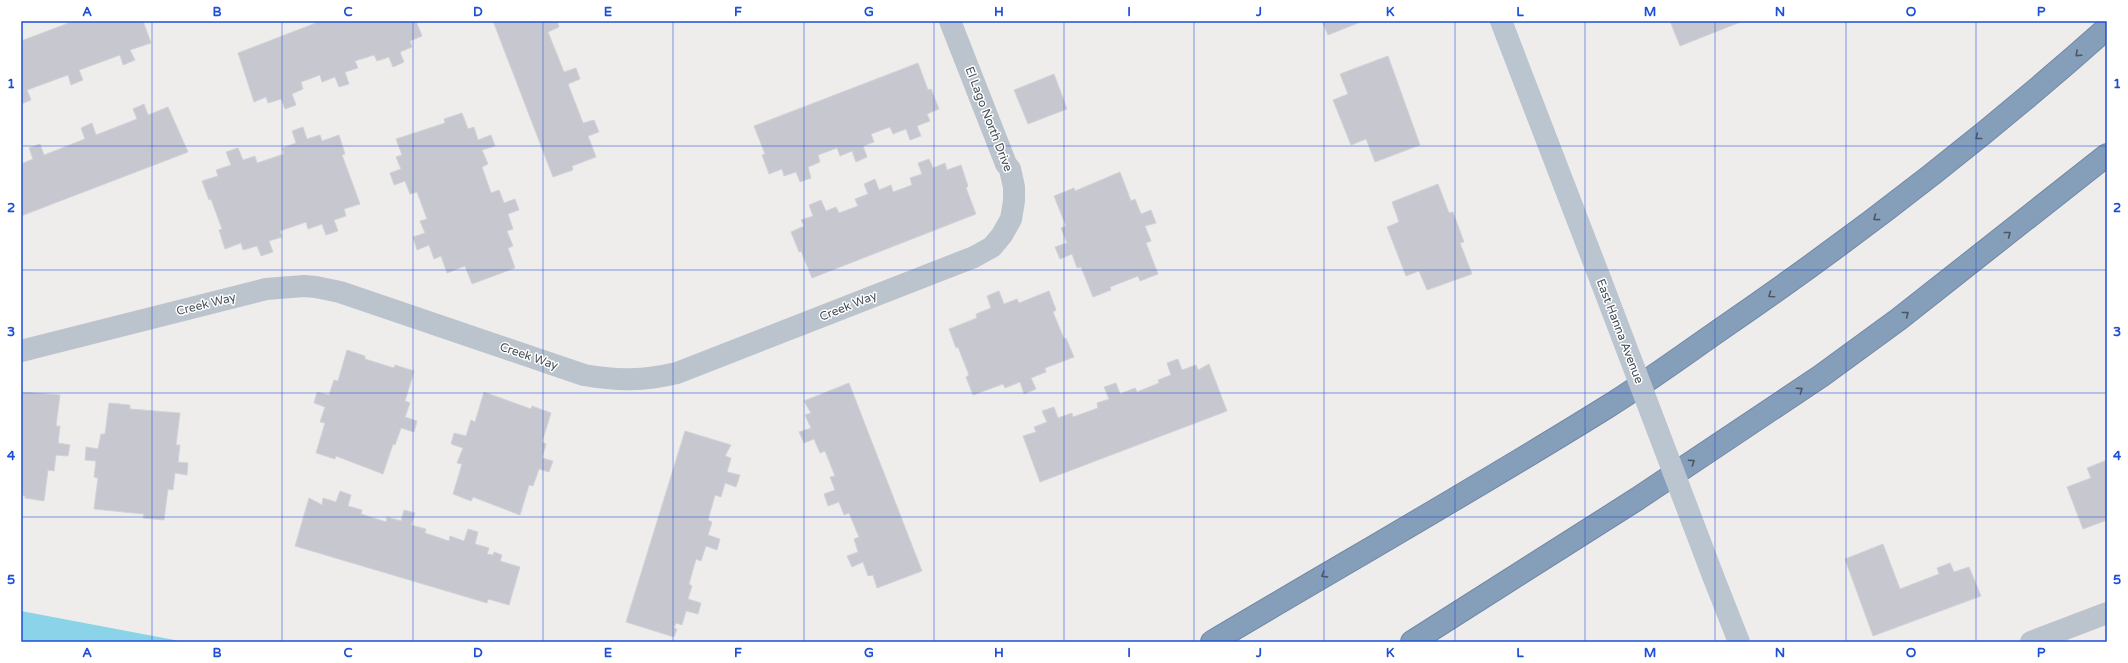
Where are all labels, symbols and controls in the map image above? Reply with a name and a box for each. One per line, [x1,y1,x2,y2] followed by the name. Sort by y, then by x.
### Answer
[82,4,92,20] text: A
[212,4,222,20] text: B
[343,4,353,20] text: C
[473,4,483,20] text: D
[604,4,612,20] text: E
[734,4,742,20] text: F
[864,4,874,20] text: G
[994,4,1004,20] text: H
[1127,4,1131,20] text: I
[1255,4,1262,20] text: J
[1386,4,1395,20] text: K
[1516,4,1524,20] text: L
[1644,4,1656,20] text: M
[1775,4,1785,20] text: N
[1906,4,1917,20] text: O
[2037,4,2046,20] text: P
[2075,49,2083,56] one-way arrow
[963,65,1016,174] street label: El Lago North Drive
[7,76,15,92] text: 1
[2113,76,2121,92] text: 1
[1976,133,1983,140] one-way arrow
[7,200,15,216] text: 2
[2113,200,2121,216] text: 2
[1874,213,1881,220] one-way arrow
[2004,231,2011,238] one-way arrow
[1594,277,1646,385] street label: East Hanna Avenue
[817,288,879,324] street label: Creek Way
[175,290,238,318] street label: Creek Way
[1769,290,1776,297] one-way arrow
[1901,311,1908,318] one-way arrow
[7,324,15,340] text: 3
[2113,324,2121,340] text: 3
[498,340,560,373] street label: Creek Way
[1796,387,1803,395] one-way arrow
[7,448,16,464] text: 4
[2113,448,2122,464] text: 4
[1688,460,1695,467] one-way arrow
[1321,571,1328,578] one-way arrow
[7,572,15,588] text: 5
[2113,572,2121,588] text: 5
[82,645,92,661] text: A
[212,645,222,661] text: B
[343,645,353,661] text: C
[473,645,483,661] text: D
[604,645,612,661] text: E
[734,645,742,661] text: F
[864,645,874,661] text: G
[994,645,1004,661] text: H
[1127,645,1131,661] text: I
[1255,645,1262,661] text: J
[1386,645,1395,661] text: K
[1516,645,1524,661] text: L
[1644,645,1656,661] text: M
[1775,645,1785,661] text: N
[1906,645,1917,661] text: O
[2037,645,2046,661] text: P

